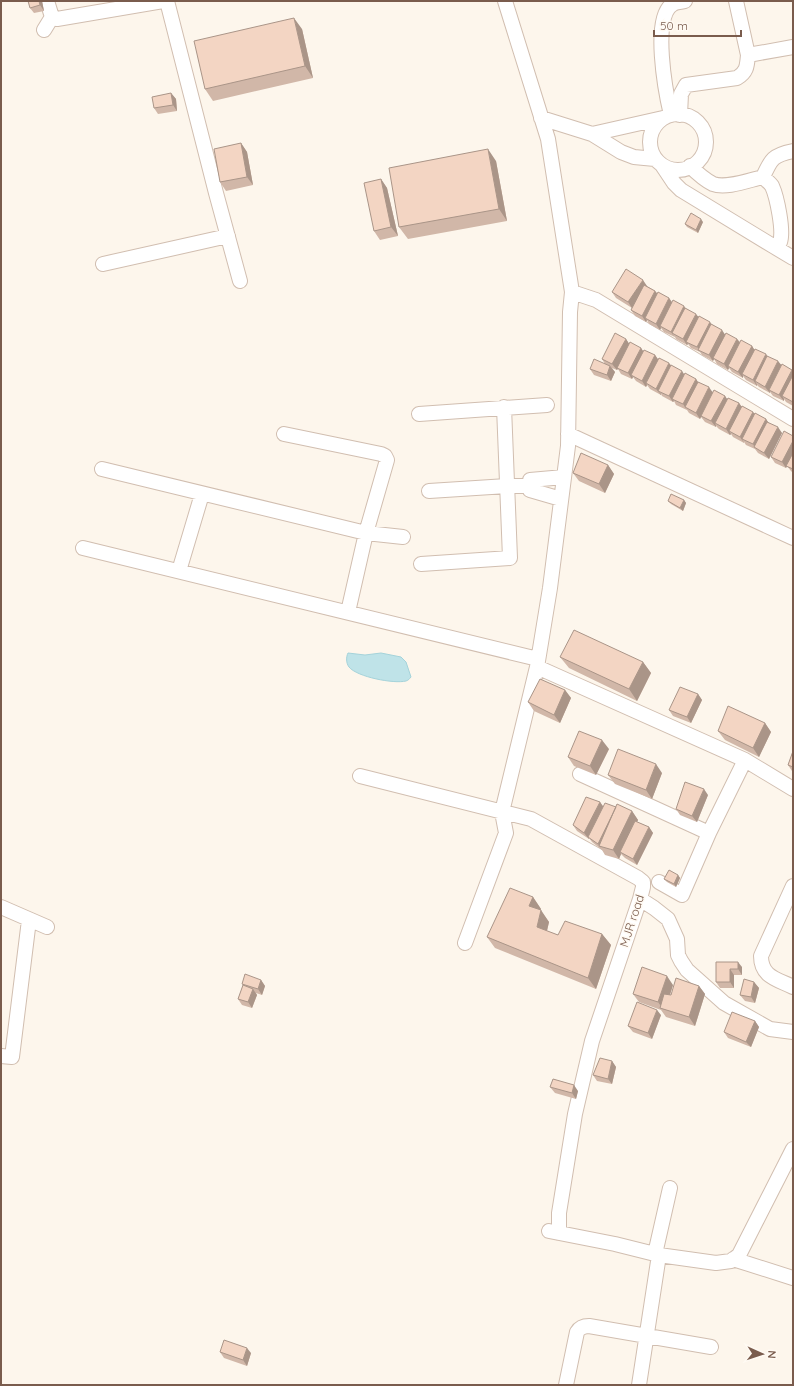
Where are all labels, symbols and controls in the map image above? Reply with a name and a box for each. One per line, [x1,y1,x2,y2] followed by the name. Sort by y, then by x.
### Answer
[654,12,741,38] scale bar
[660,18,688,33] text: 50 m
[616,893,647,949] street label: MJR road
[742,1334,782,1374] north arrow
[765,1350,779,1359] text: N

